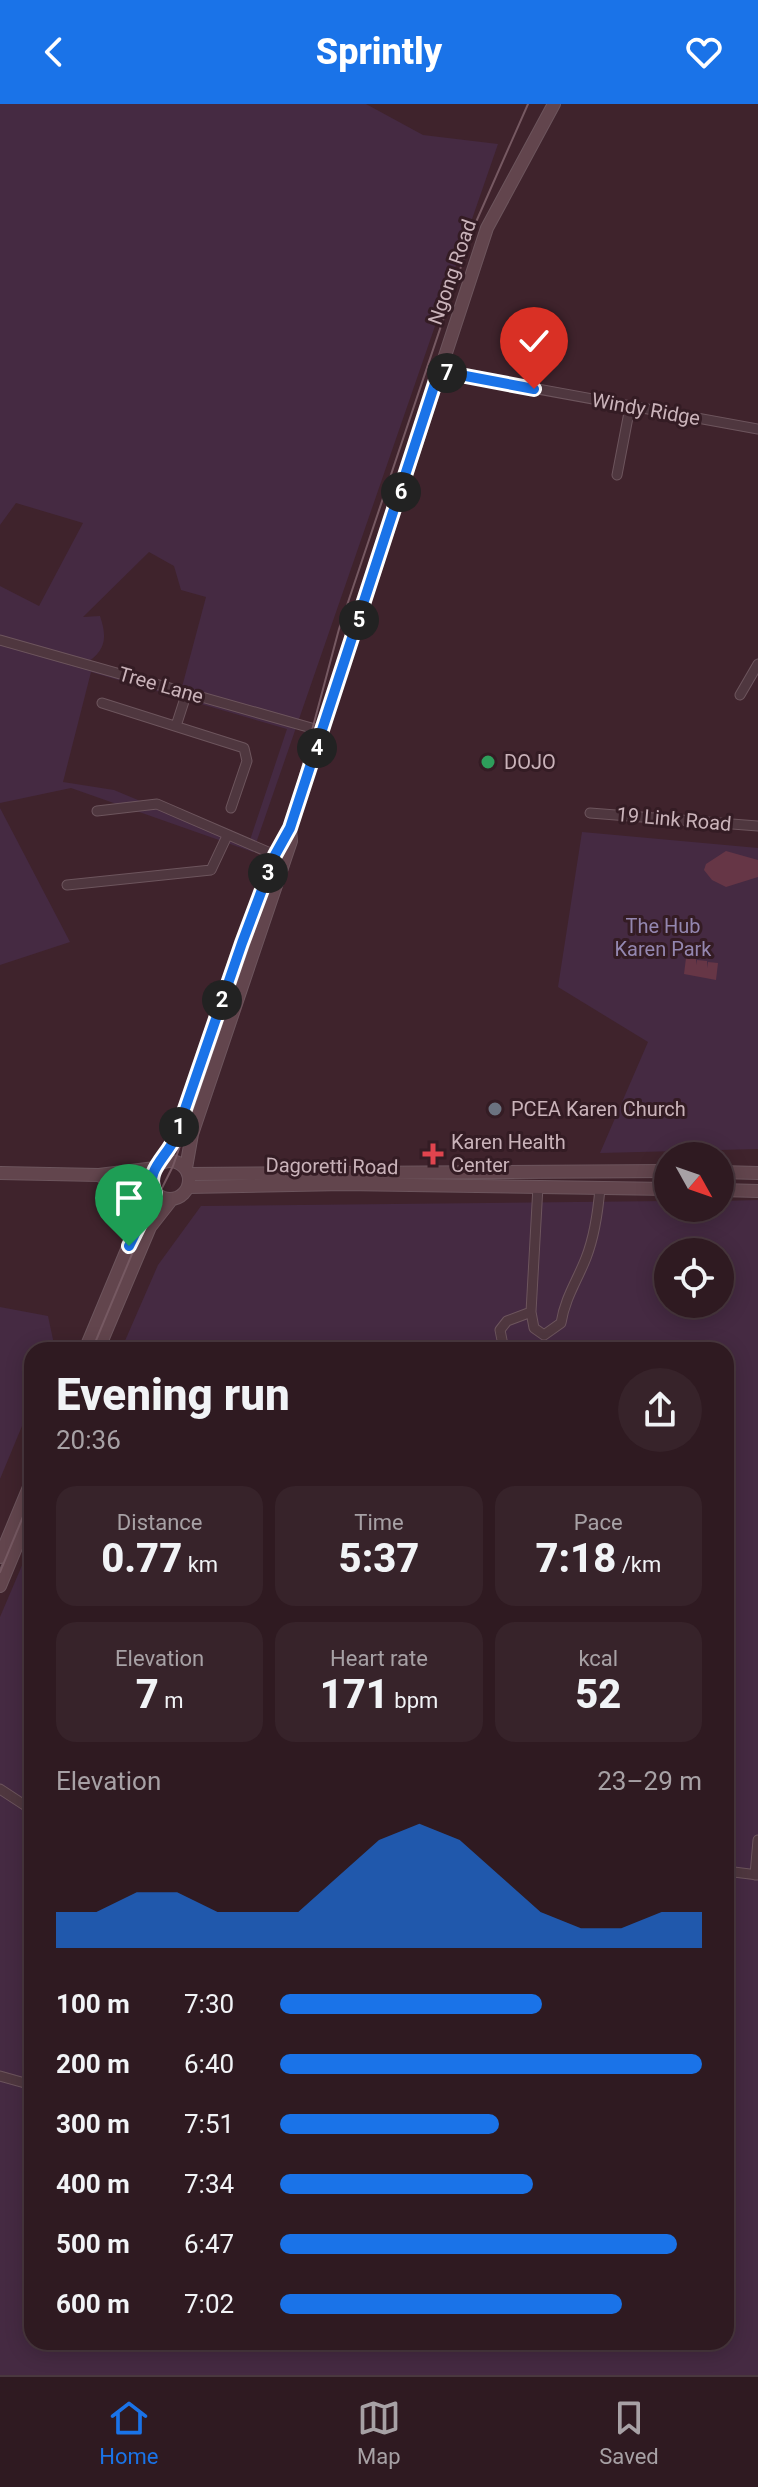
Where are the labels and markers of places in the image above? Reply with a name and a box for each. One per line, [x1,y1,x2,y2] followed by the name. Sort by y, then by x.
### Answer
[500,307,568,389] pin
[427,353,467,393] pin: 7
[381,472,421,512] pin: 6
[339,600,379,640] pin: 5
[297,728,337,768] pin: 4
[504,750,556,774] place label: DOJO
[479,753,497,771] marker: DOJO
[248,853,288,893] pin: 3
[202,980,242,1020] pin: 2
[511,1097,686,1121] place label: PCEA Karen Church
[486,1100,504,1118] marker: PCEA Karen Church
[159,1107,199,1147] pin: 1
[451,1130,566,1177] place label: Karen Health Center
[422,1143,444,1165] marker: Karen Health Center
[95,1164,163,1246] pin

